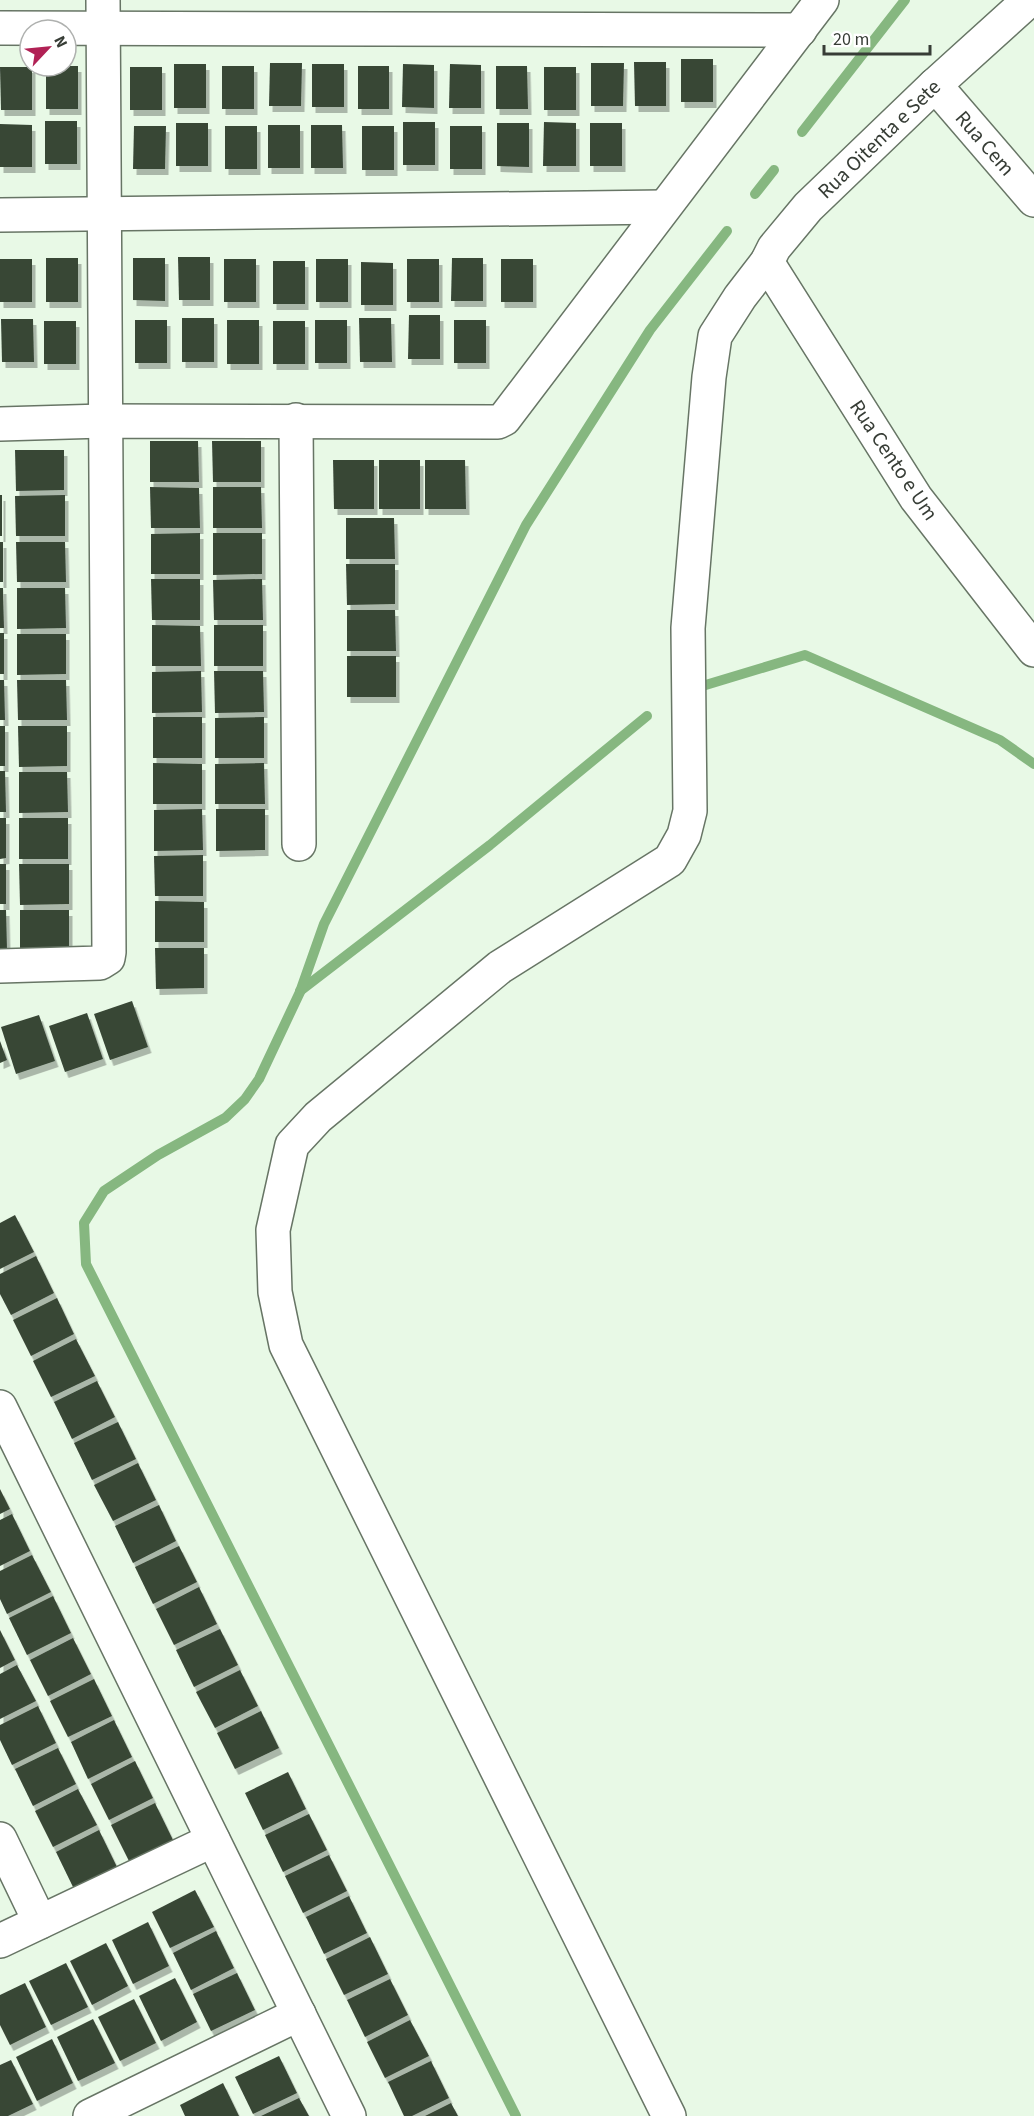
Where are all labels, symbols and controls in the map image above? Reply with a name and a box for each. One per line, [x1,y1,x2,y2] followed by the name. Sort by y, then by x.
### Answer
[18,18,78,78] north arrow
[824,18,930,56] scale bar
[833,27,869,52] text: 20 m
[48,32,73,51] text: N
[811,72,947,206] street label: Rua Oitenta e Sete
[948,104,1022,182] street label: Rua Cem
[842,394,946,526] street label: Rua Cento e Um

